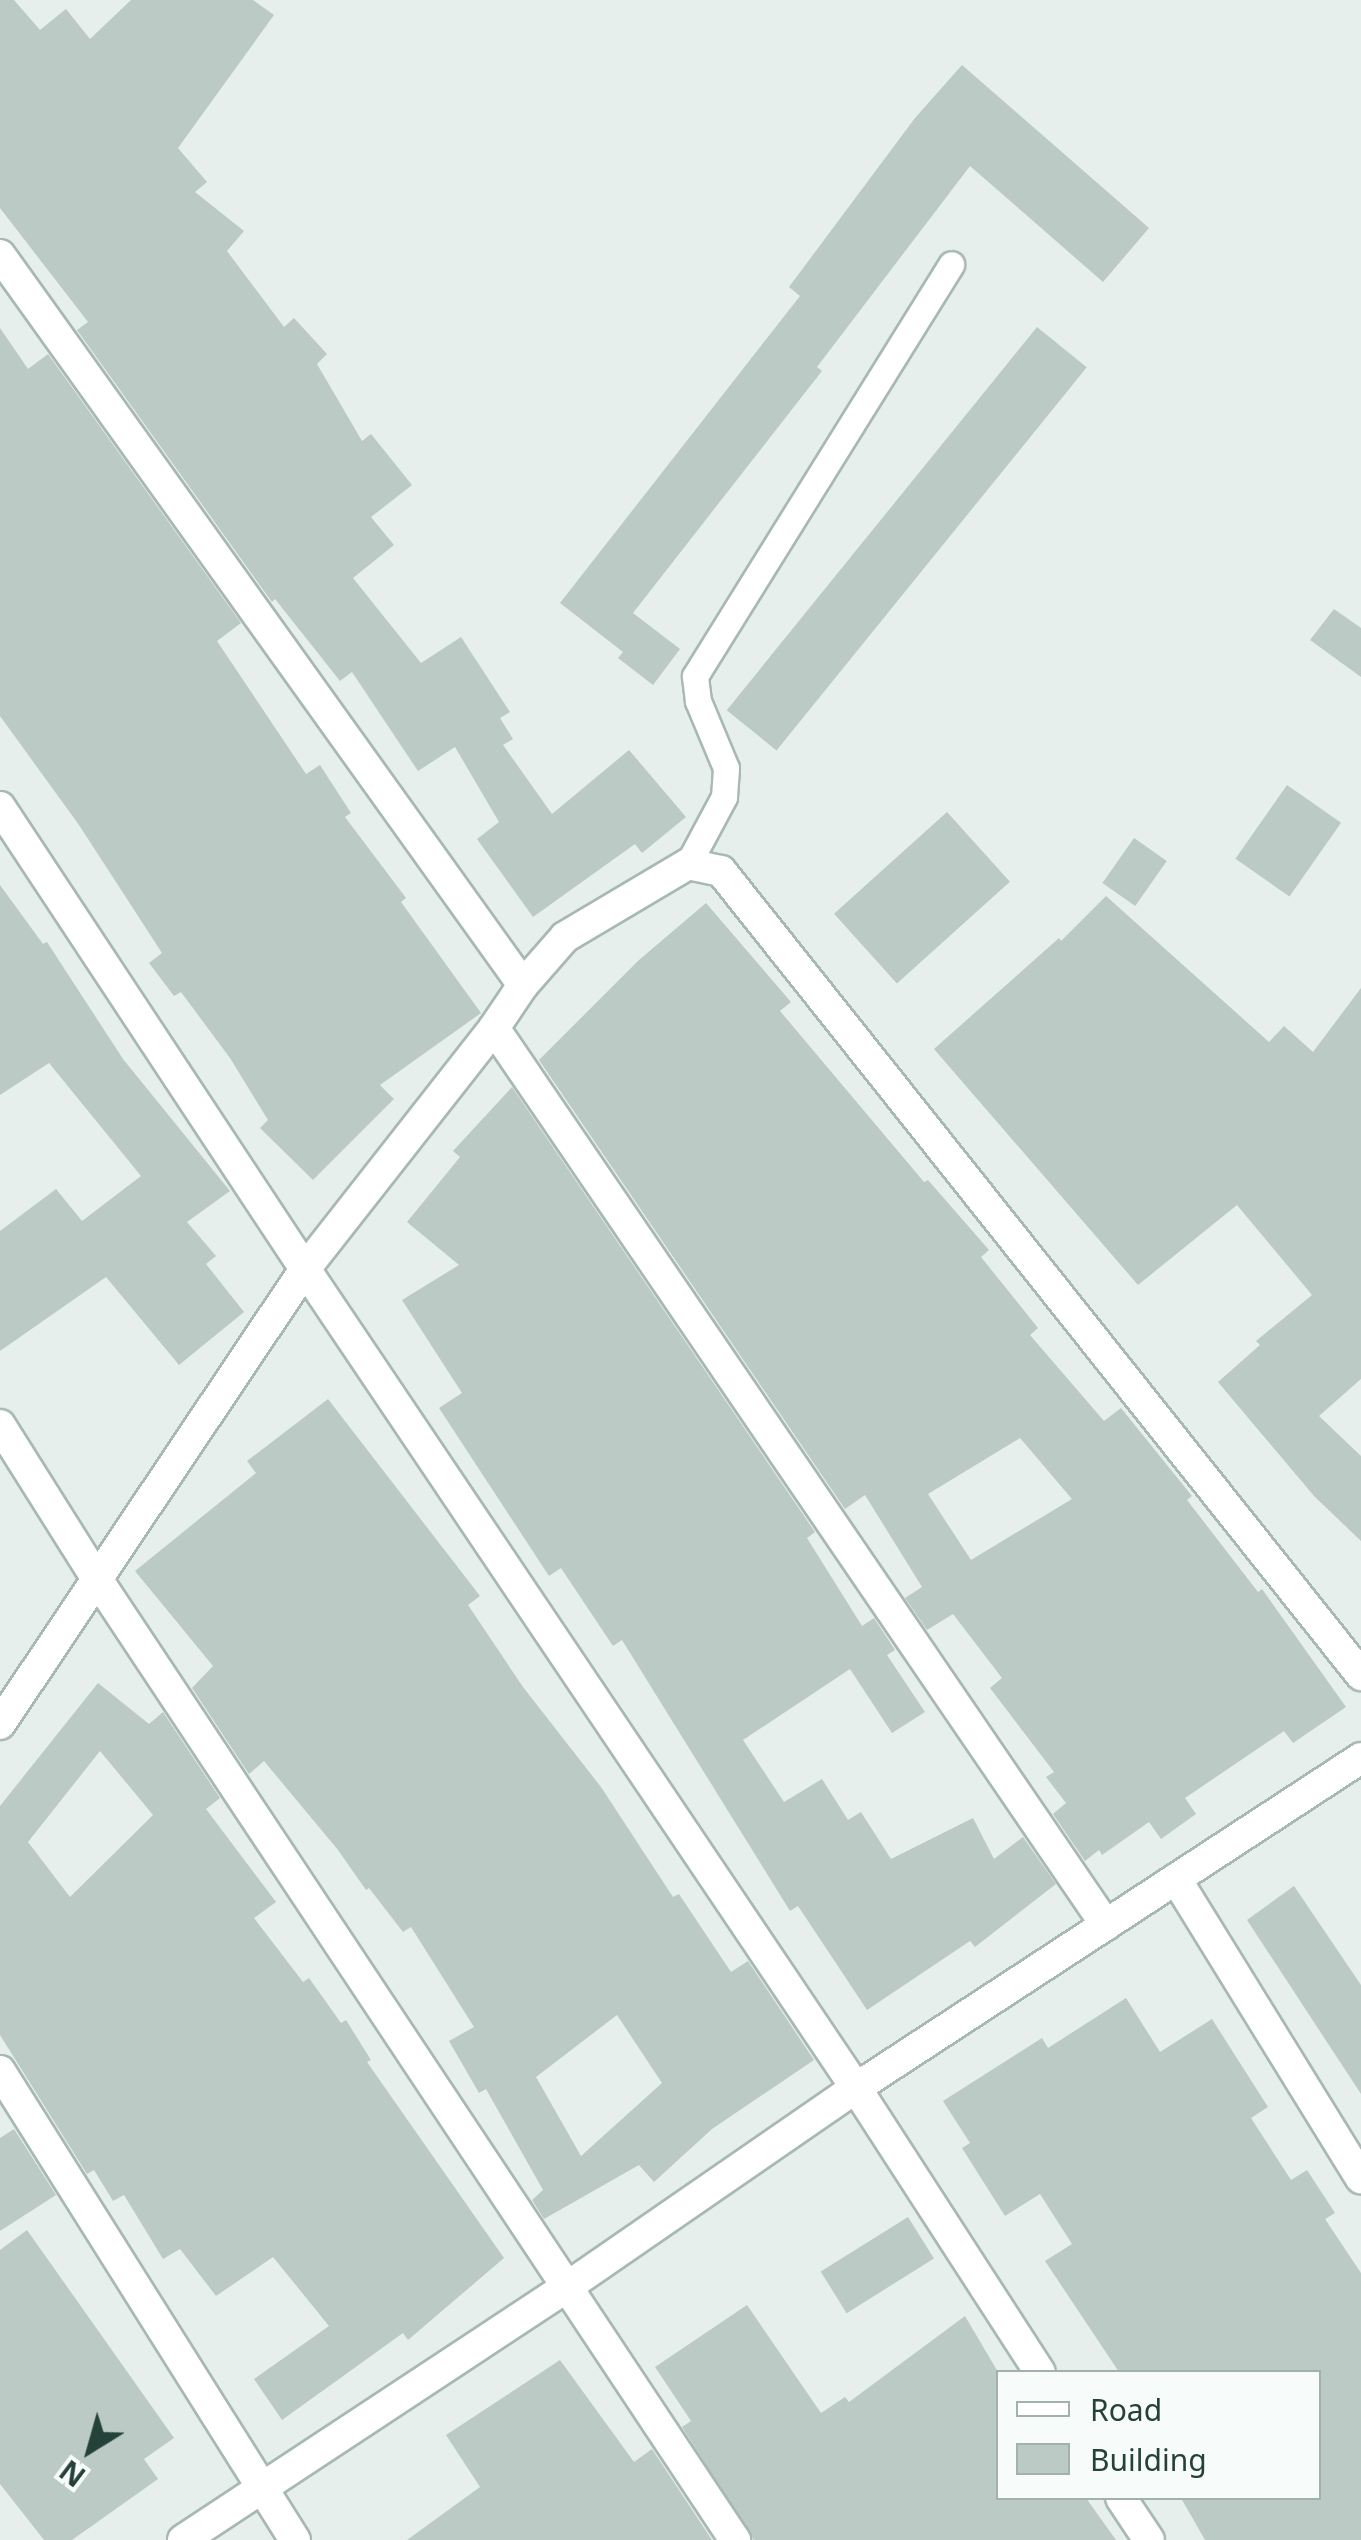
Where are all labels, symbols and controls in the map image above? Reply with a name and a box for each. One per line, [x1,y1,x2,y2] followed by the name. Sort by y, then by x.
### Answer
[996,2370,1321,2500] legend
[1090,2389,1162,2430] text: Road
[40,2400,140,2500] north arrow
[1090,2439,1207,2480] text: Building
[51,2452,92,2496] text: N

